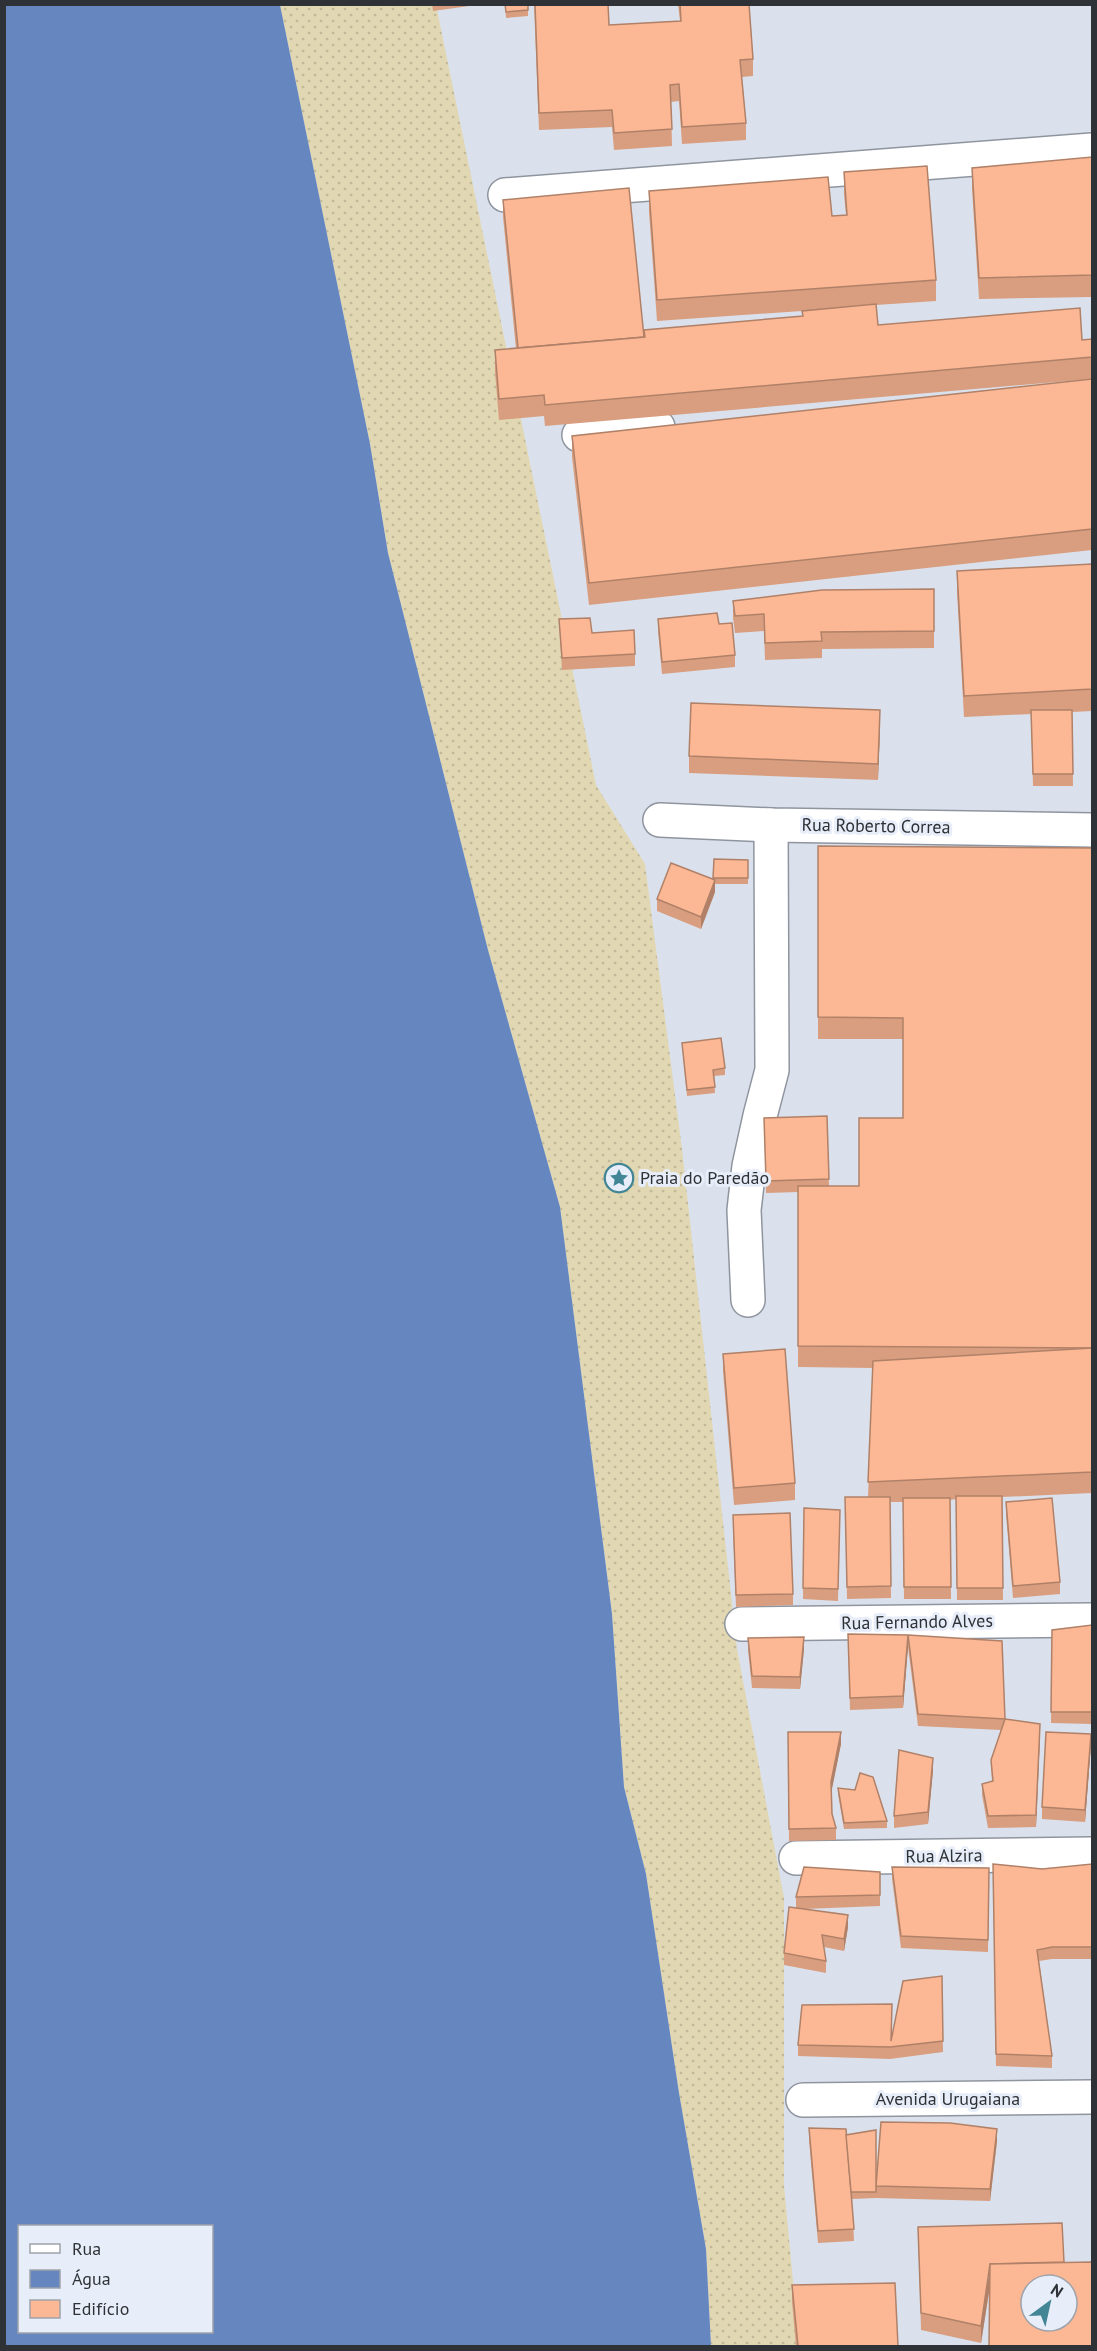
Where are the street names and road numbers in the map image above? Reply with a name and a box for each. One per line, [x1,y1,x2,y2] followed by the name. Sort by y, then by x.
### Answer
[801,813,951,838] street label: Rua Roberto Correa
[841,1609,993,1634] street label: Rua Fernando Alves
[905,1843,983,1868] street label: Rua Alzira
[876,2087,1020,2110] street label: Avenida Urugaiana

